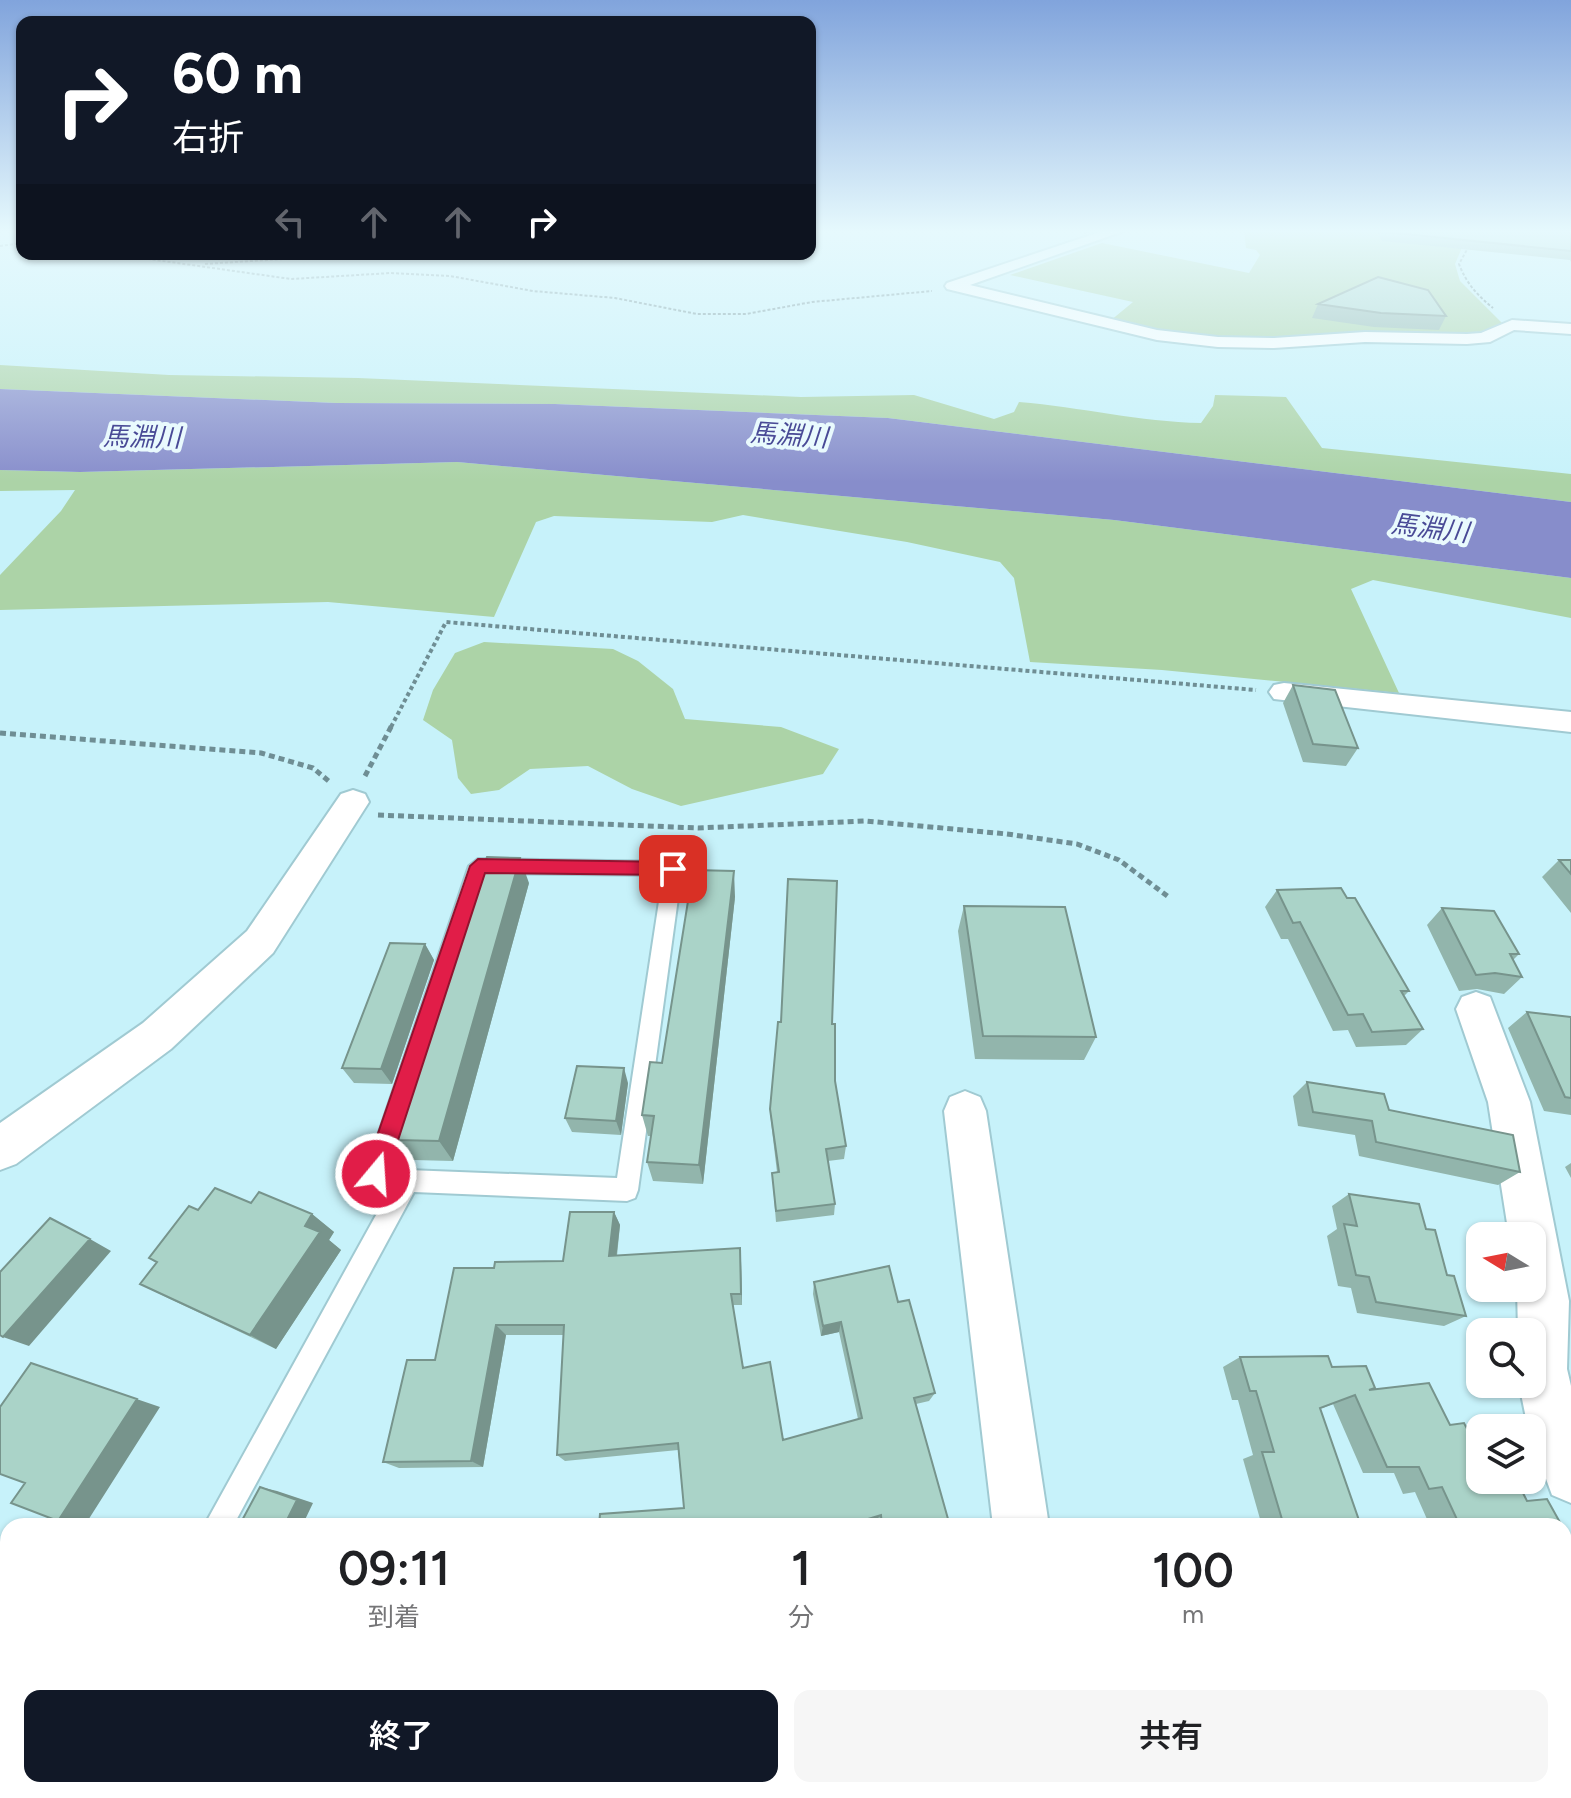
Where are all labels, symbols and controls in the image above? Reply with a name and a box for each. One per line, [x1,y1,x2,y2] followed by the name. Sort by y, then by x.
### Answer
[172,40,303,107] text: 60 m
[40,48,144,152] icon: right
[172,116,244,159] text: 右折
[268,200,312,244] icon: left
[352,200,396,244] icon: ahead
[436,200,480,244] icon: ahead
[520,200,564,244] icon: right
[749,416,832,454] water label: 馬淵川
[103,420,184,454] water label: 馬淵川
[1389,507,1474,549] water label: 馬淵川
[639,835,707,903] pin
[651,847,695,891] icon: arrive
[334,1132,418,1216] position arrow
[1466,1222,1546,1302] north arrow
[1466,1222,1546,1494] map controls
[1466,1318,1546,1398] button: search
[1466,1414,1546,1494] button: layers
[338,1539,450,1597] text: 09:11
[791,1539,811,1597] text: 1
[1152,1541,1234,1599] text: 100
[1182,1598,1204,1630] text: m
[368,1601,420,1633] text: 到着
[788,1601,814,1633] text: 分
[24,1690,778,1782] button: 終了
[794,1690,1548,1782] button: 共有

